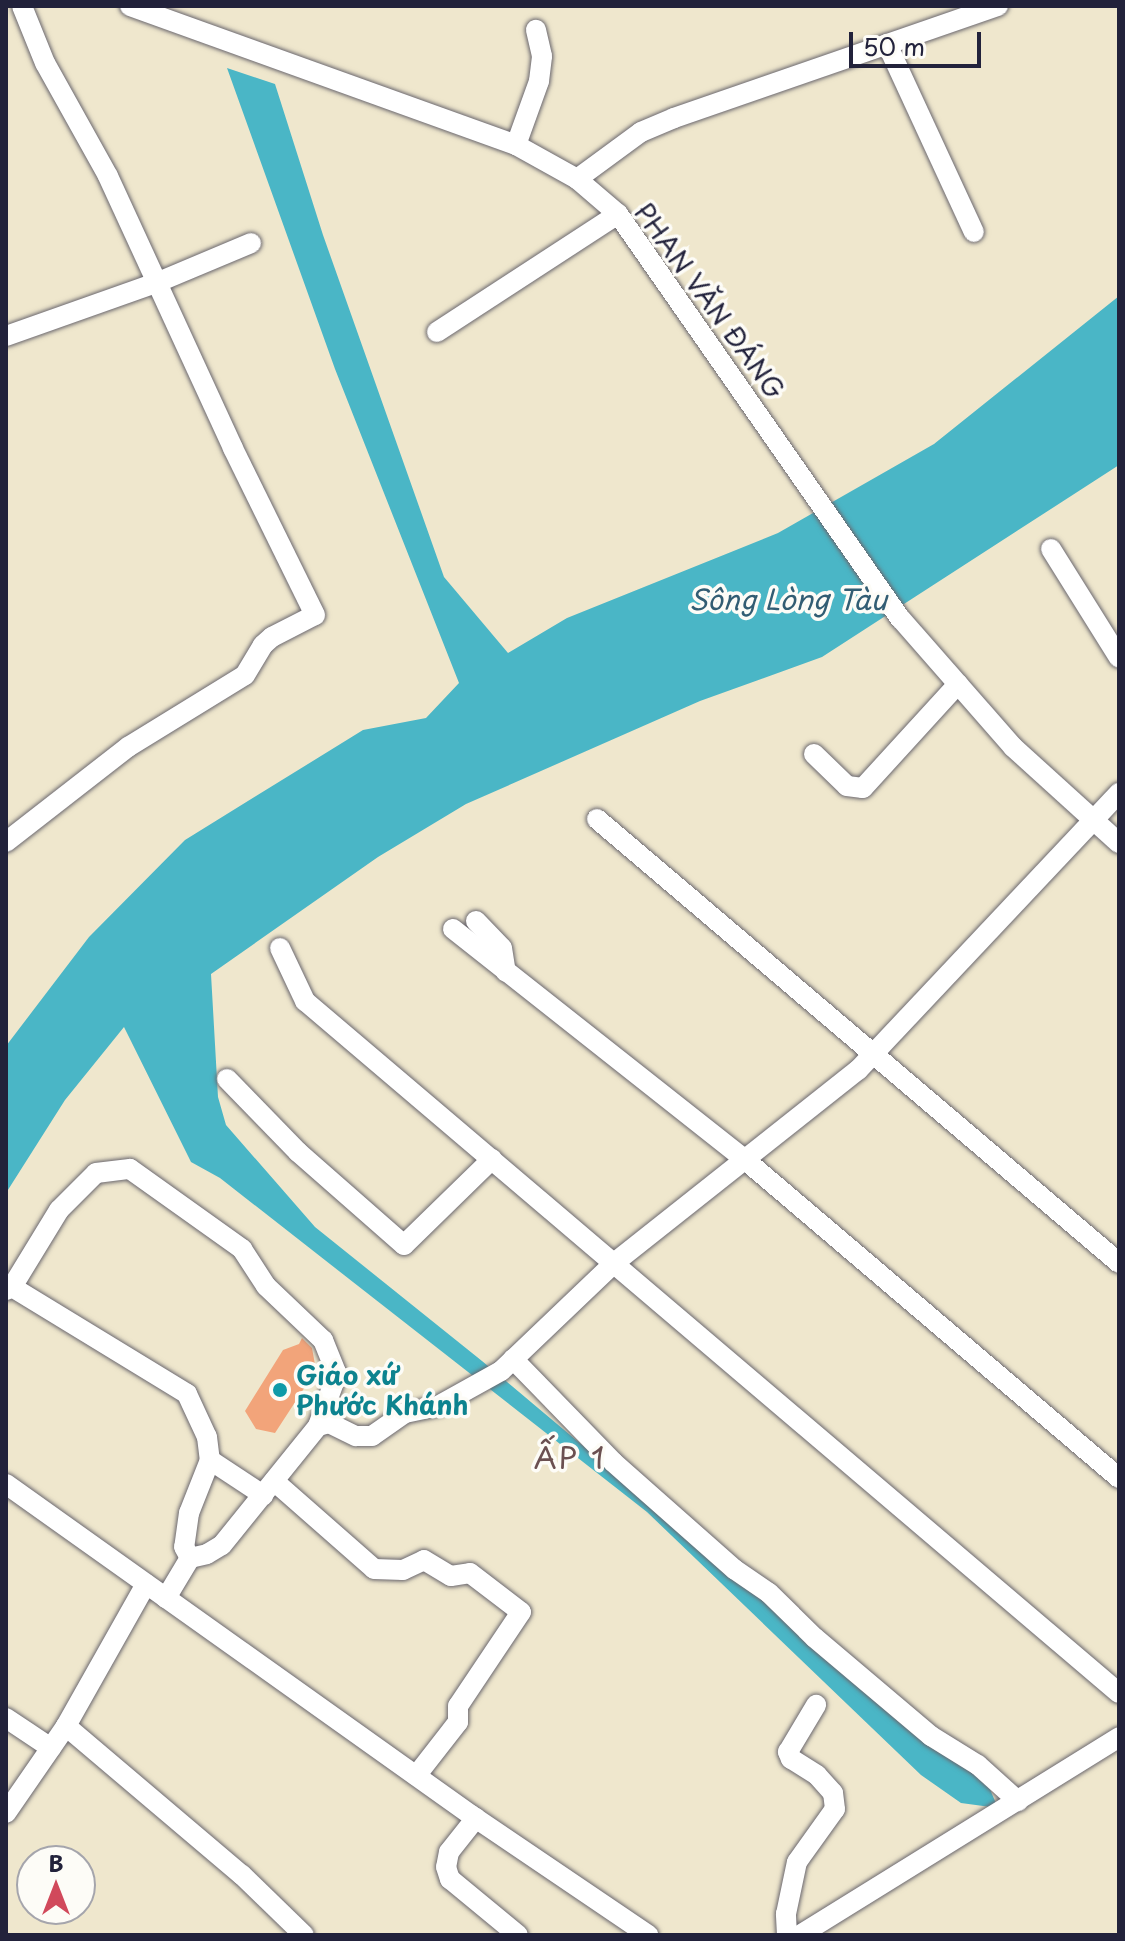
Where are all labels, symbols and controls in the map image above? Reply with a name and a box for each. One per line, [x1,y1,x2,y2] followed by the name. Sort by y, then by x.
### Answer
[853,16,985,66] scale bar
[863,28,925,64] text: 50 m
[629,197,791,405] street label: PHAN VĂN ĐÁNG
[690,582,886,616] water label: Sông Lòng Tàu
[296,1359,469,1420] place label: Giáo xứ Phước Khánh
[271,1381,289,1399] marker: Giáo xứ Phước Khánh
[534,1439,606,1475] district label: ẤP 1
[16,1845,96,1925] north arrow
[48,1846,64,1879] text: B

